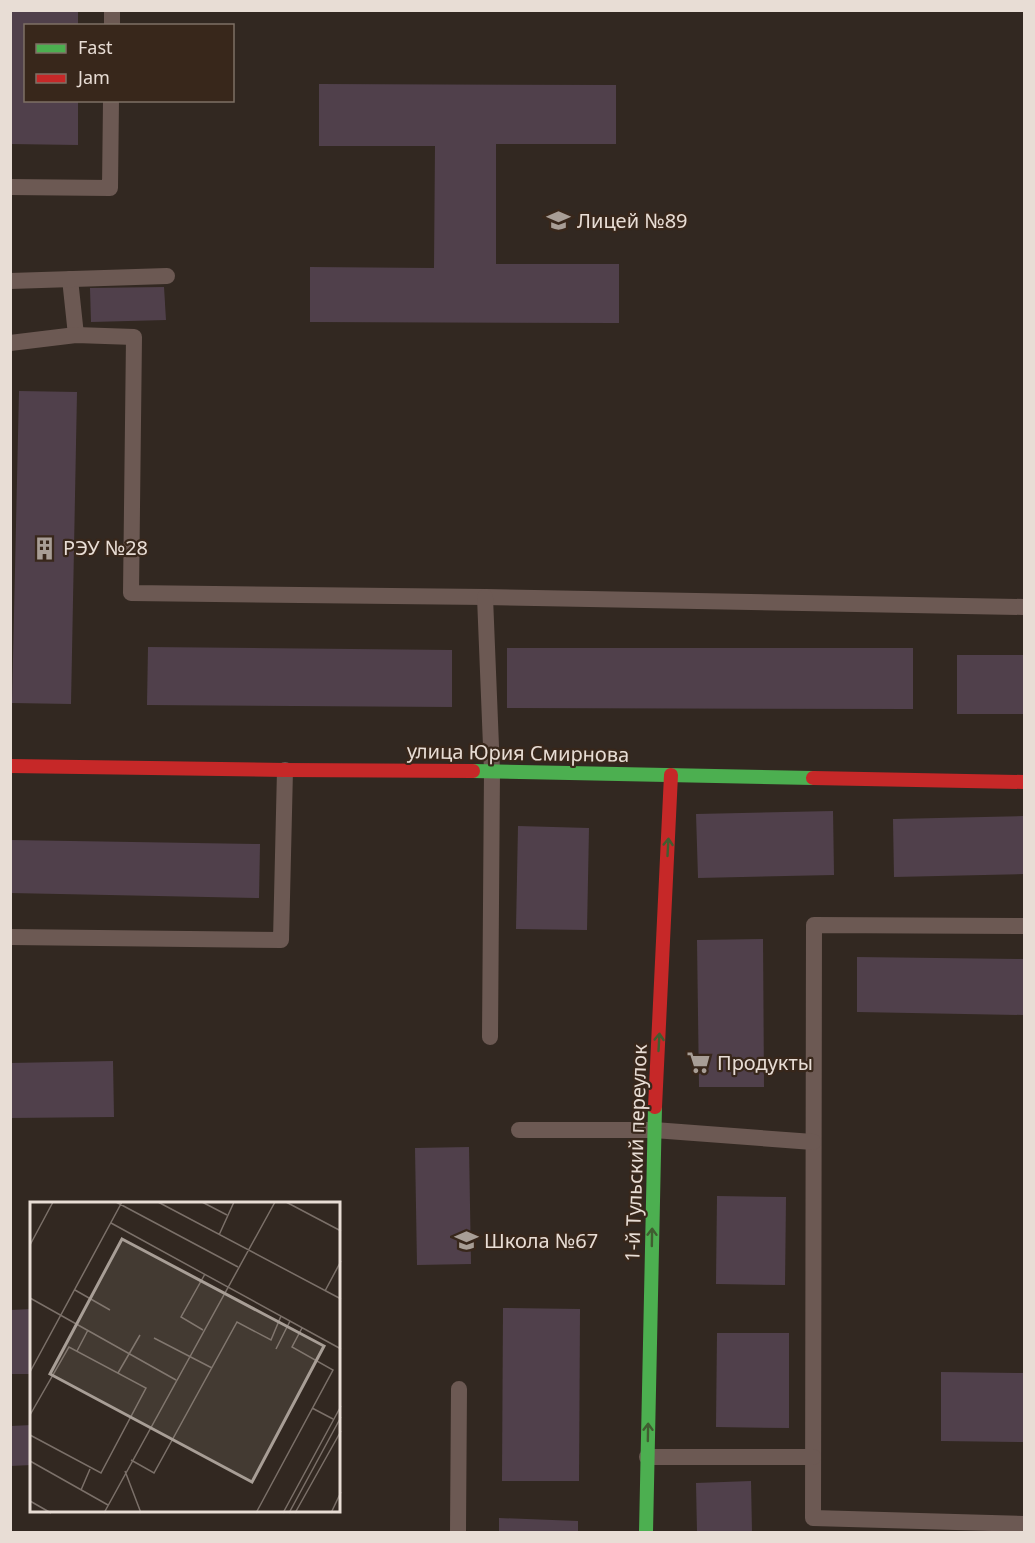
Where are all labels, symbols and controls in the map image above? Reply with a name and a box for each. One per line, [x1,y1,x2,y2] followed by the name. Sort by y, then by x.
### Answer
[24,24,234,102] legend
[78,35,113,59] text: Fast
[76,65,110,89] text: Jam
[577,207,688,234] place label: Лицей №89
[546,208,572,234] school or university icon: Лицей №89
[63,534,148,561] place label: РЭУ №28
[32,535,58,561] building icon: РЭУ №28
[407,737,629,768] street label: улица Юрия Смирнова
[662,838,673,858] one-way arrow
[653,1033,664,1053] one-way arrow
[618,1043,653,1262] street label: 1-й Тульский переулок
[717,1049,813,1076] place label: Продукты
[686,1050,712,1076] supermarket icon: Продукты
[30,1202,340,1513] inset map
[484,1227,598,1254] place label: Школа №67
[453,1228,479,1254] school or university icon: Школа №67
[646,1228,658,1248] one-way arrow
[642,1423,654,1443] one-way arrow

